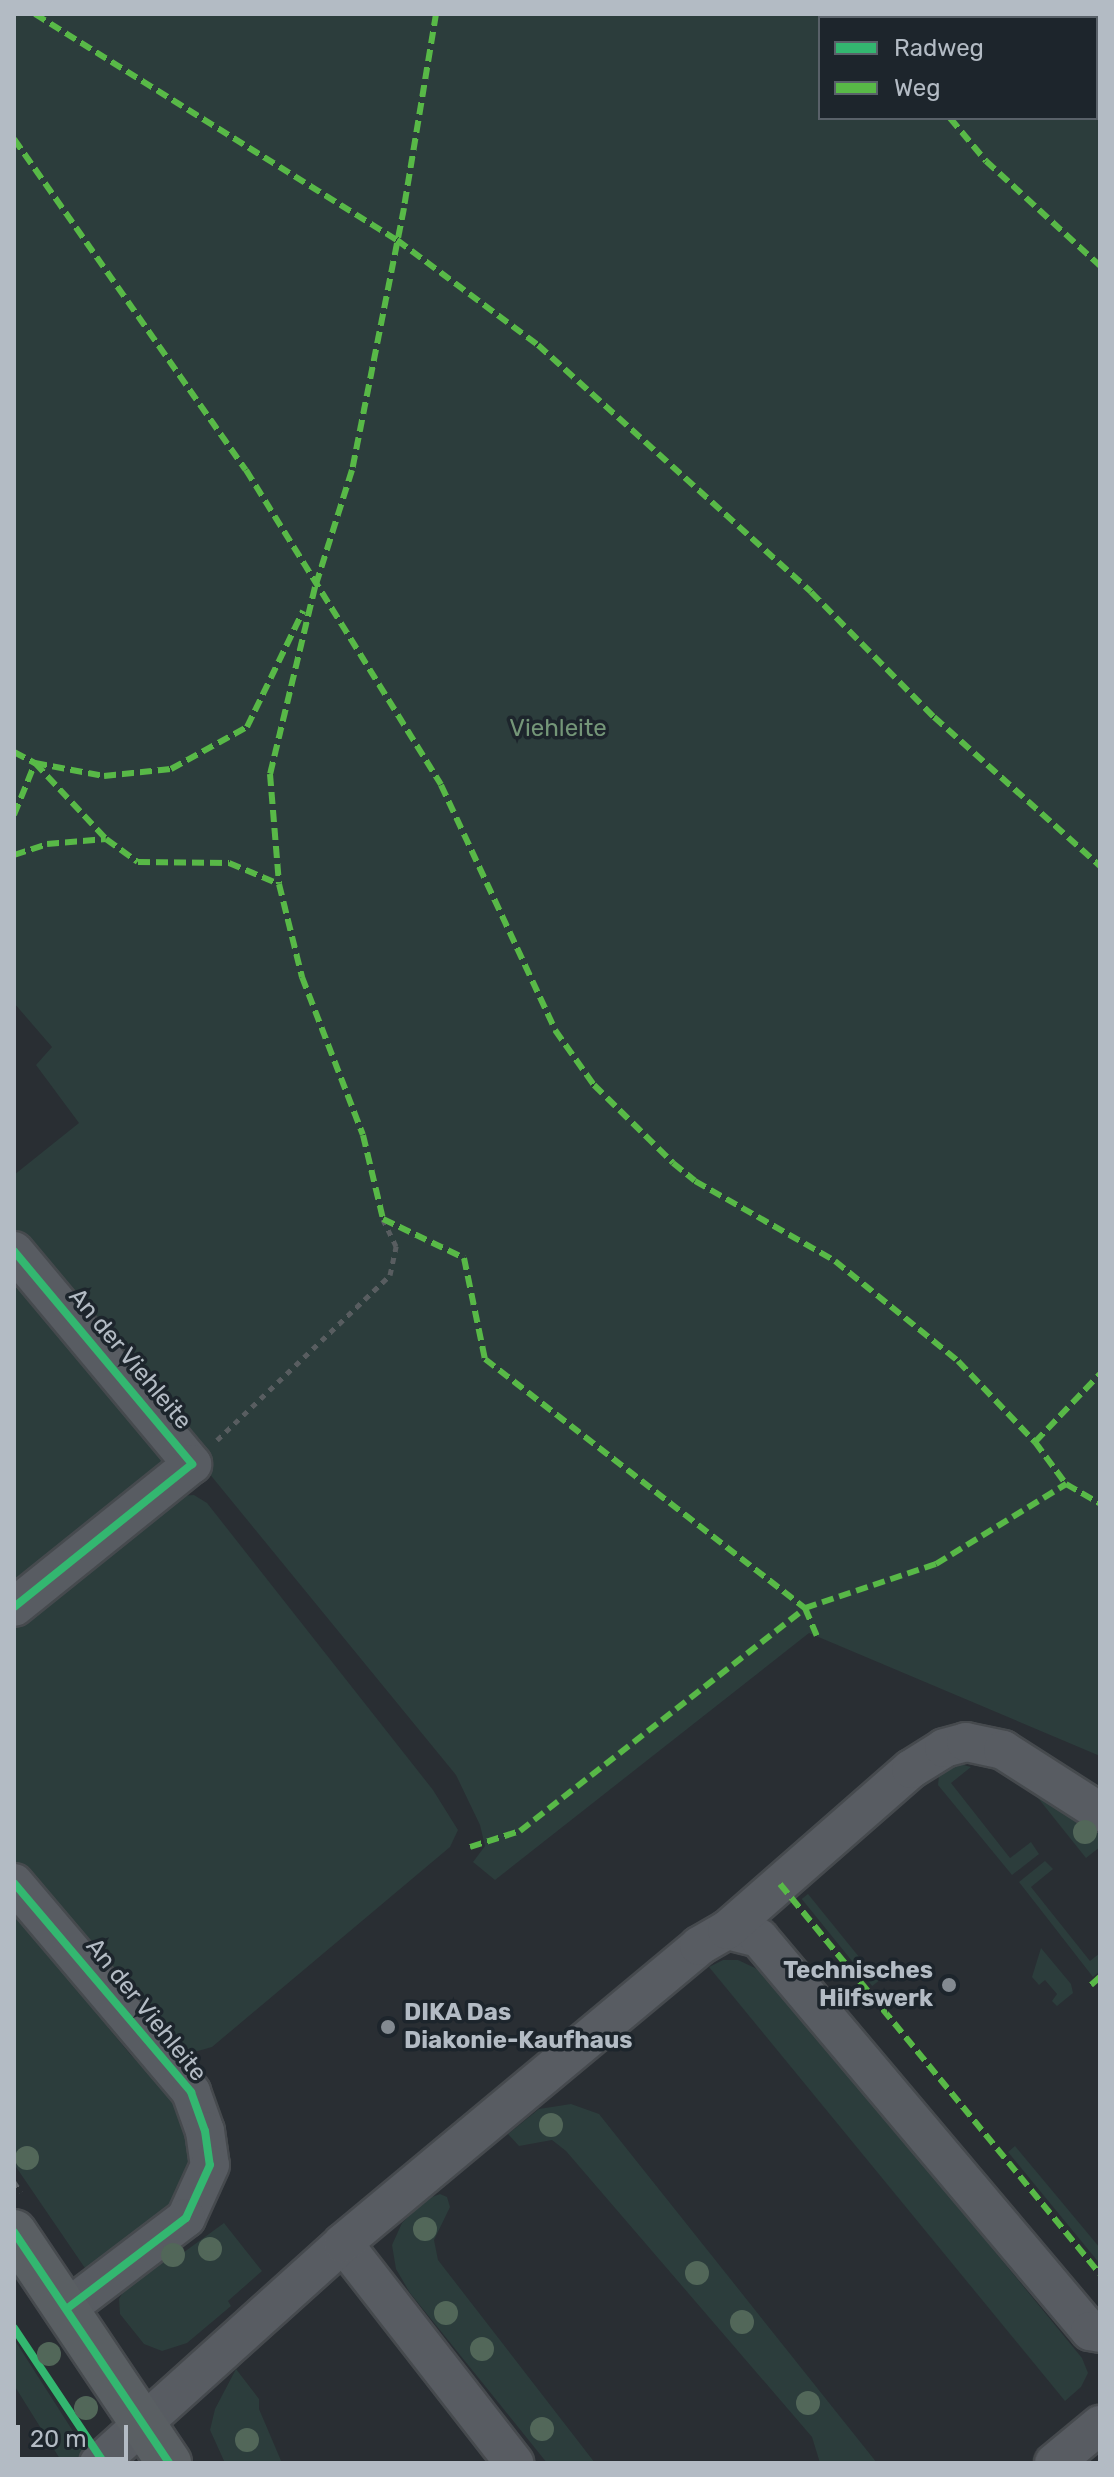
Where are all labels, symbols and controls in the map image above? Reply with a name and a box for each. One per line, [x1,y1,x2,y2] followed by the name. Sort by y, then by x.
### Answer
[818,16,1098,120] legend
[894,34,984,62] text: Radweg
[894,74,941,102] text: Weg
[509,715,607,743] park label: Viehleite
[62,1282,198,1436] street label: An der Viehleite
[79,1932,213,2088] street label: An der Viehleite
[783,1957,933,2013] place label: Technisches Hilfswerk
[940,1976,958,1994] marker: Technisches Hilfswerk
[404,1999,633,2055] place label: DIKA Das Diakonie-Kaufhaus
[379,2018,397,2036] marker: DIKA Das Diakonie-Kaufhaus
[20,2409,132,2459] scale bar
[30,2425,87,2453] text: 20 m

